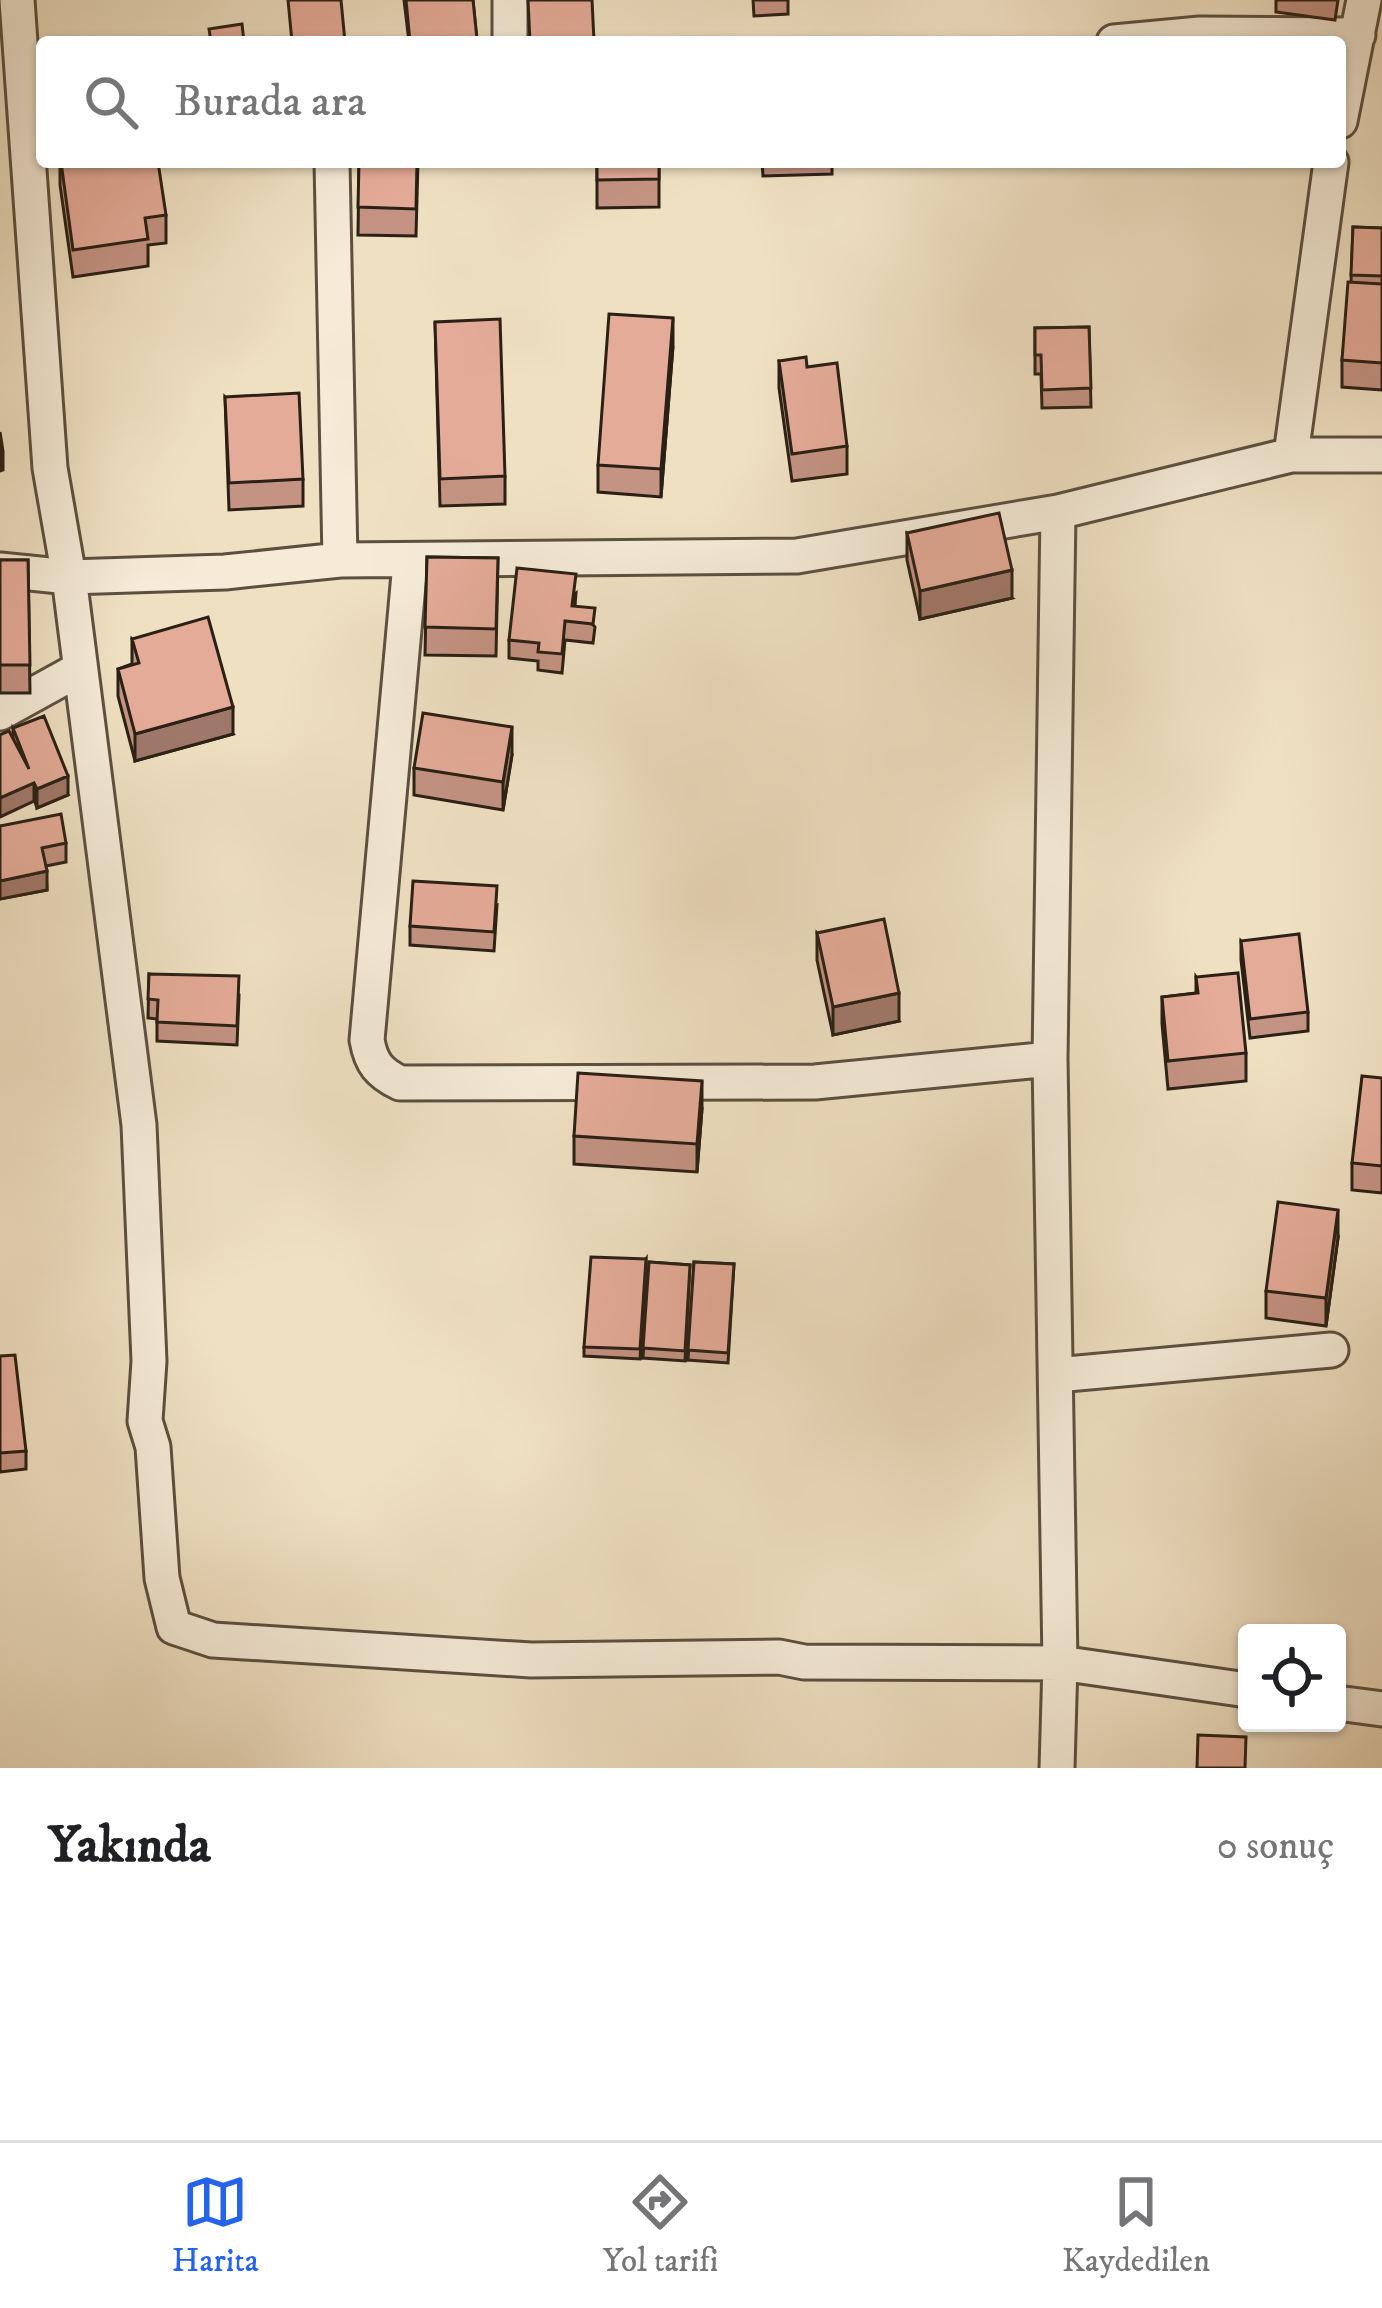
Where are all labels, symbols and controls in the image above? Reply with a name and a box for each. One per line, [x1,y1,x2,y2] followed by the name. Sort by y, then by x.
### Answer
[36,36,1346,168] search box
[78,69,144,135] icon: search
[174,74,366,130] text: Burada ara
[1238,1624,1346,1732] map controls
[1238,1624,1346,1732] button: locate
[48,1814,211,1878] text: Yakında
[1217,1822,1334,1871] text: 0 sonuç
[172,2169,259,2282] tab: Harita
[602,2169,718,2282] tab: Yol tarifi
[1062,2169,1210,2282] tab: Kaydedilen

